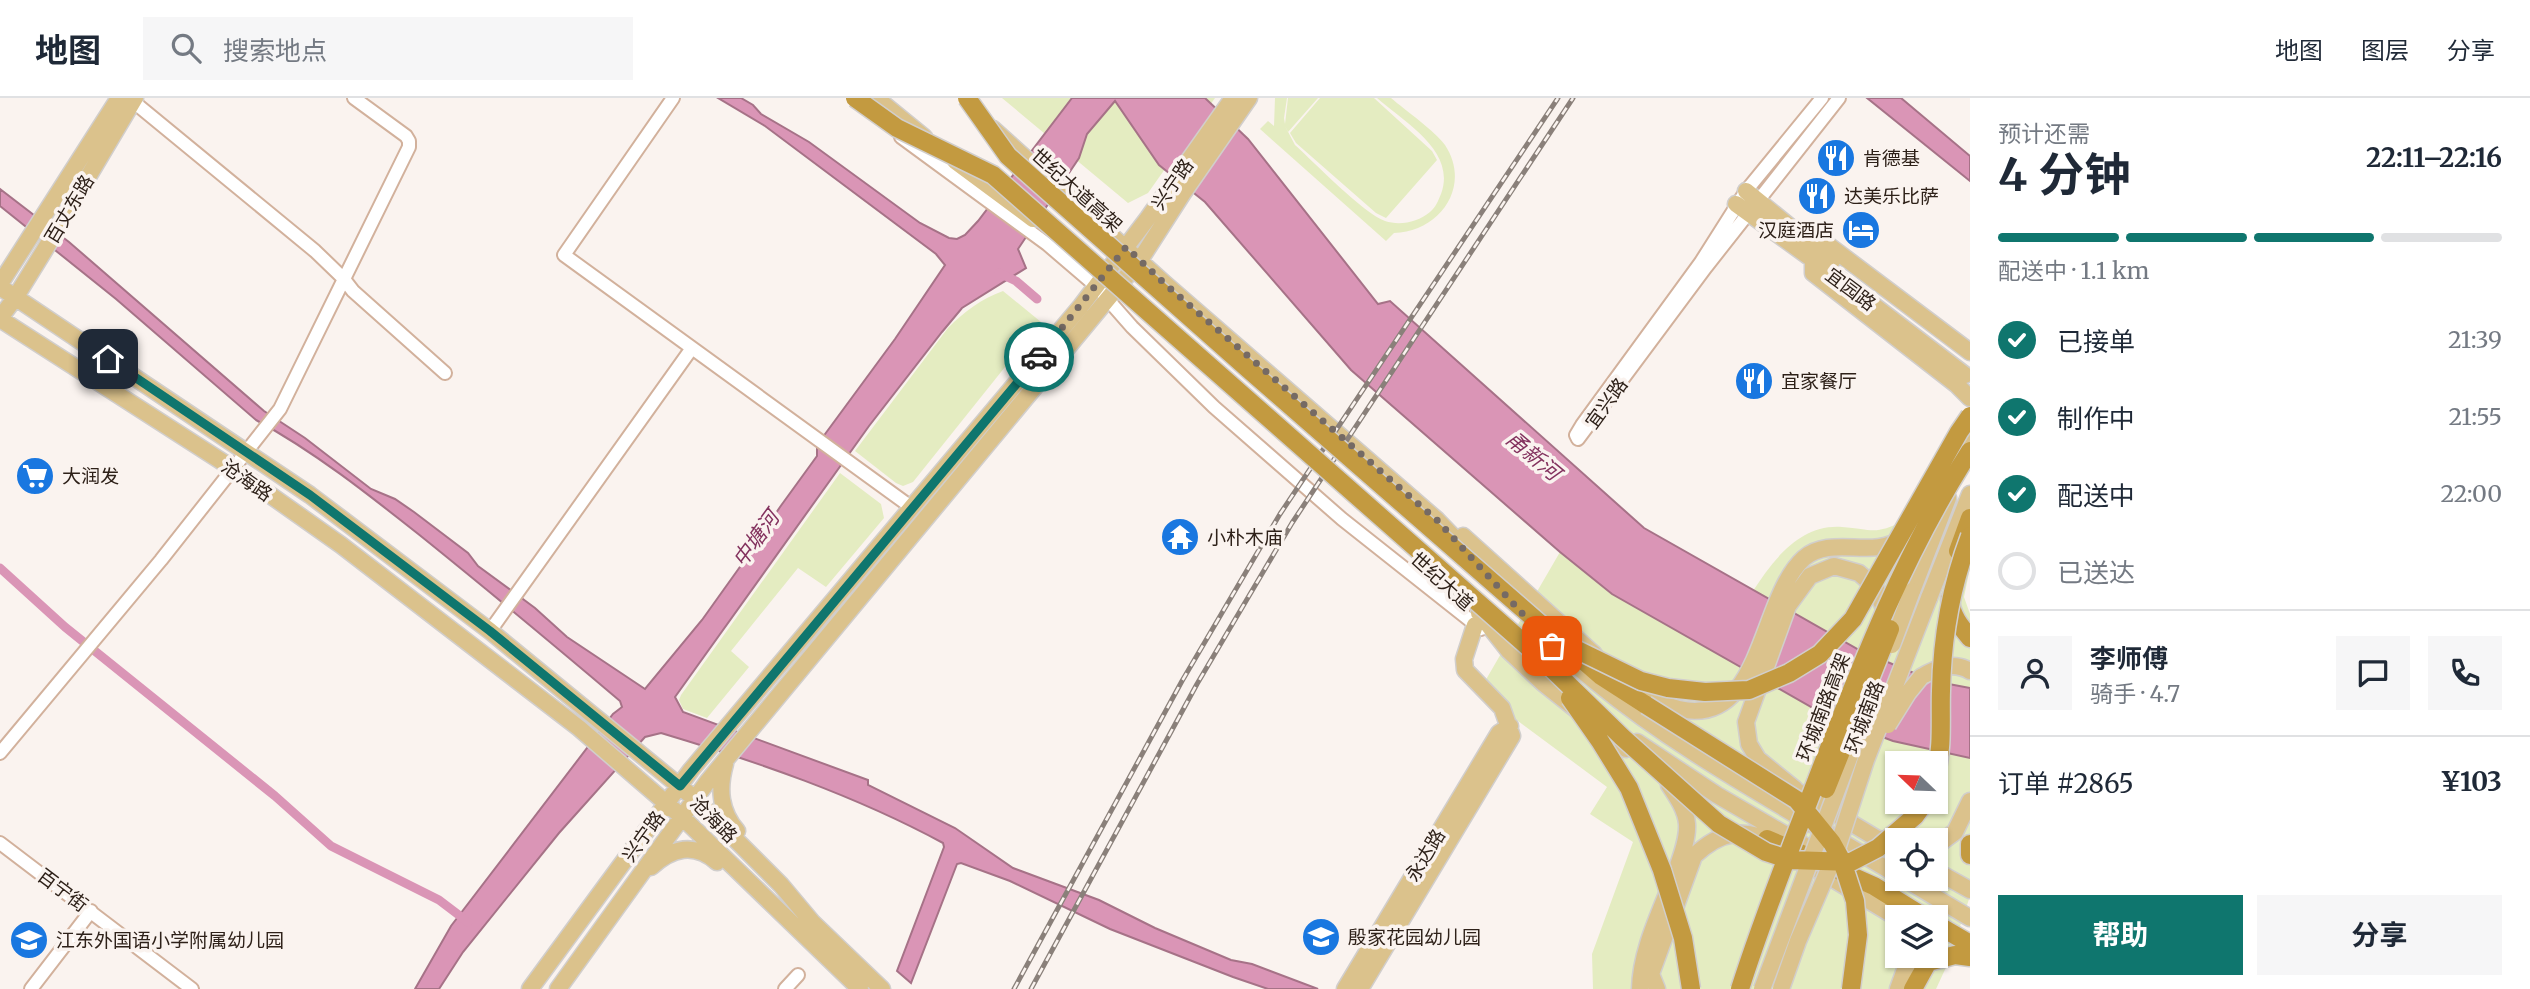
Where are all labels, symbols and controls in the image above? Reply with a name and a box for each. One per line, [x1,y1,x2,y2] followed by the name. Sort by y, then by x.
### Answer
[143,17,633,80] search box
[167,29,205,67] icon: search
[35,30,101,71] text: 地图
[223,34,327,67] text: 搜索地点
[2275,35,2323,66] text: 地图
[2361,35,2409,66] text: 图层
[2447,35,2495,66] text: 分享
[1998,119,2090,148] text: 预计还需
[1815,137,1857,179] restaurant icon: 肯德基
[2366,141,2502,174] text: 22:11–22:16
[1027,143,1127,237] street label: 世纪大道高架
[1863,146,1920,170] place label: 肯德基
[1998,146,2130,204] text: 4 分钟
[1146,154,1198,214] street label: 兴宁路
[39,170,99,248] street label: 百丈东路
[1796,175,1838,217] restaurant icon: 达美乐比萨
[1844,184,1939,208] place label: 达美乐比萨
[1840,209,1882,251] hotel icon: 汉庭酒店
[1758,218,1834,242] place label: 汉庭酒店
[1998,256,2149,285] text: 配送中 · 1.1 km
[1821,262,1881,316] street label: 宜园路
[1998,321,2036,359] icon: check
[1004,322,1074,392] courier
[2057,325,2135,358] text: 已接单
[2448,325,2502,354] text: 21:39
[78,329,138,389] pin
[1020,338,1058,376] icon: car
[89,340,127,378] icon: home
[1733,360,1775,402] restaurant icon: 宜家餐厅
[1781,369,1857,393] place label: 宜家餐厅
[1580,373,1632,433] street label: 宜兴路
[1998,398,2036,436] icon: check
[2057,402,2135,435] text: 制作中
[2448,402,2502,431] text: 21:55
[1501,425,1569,489] water label: 甬新河
[217,454,277,506] street label: 沧海路
[14,455,56,497] supermarket icon: 大润发
[62,464,119,488] place label: 大润发
[1998,475,2036,513] icon: check
[2057,479,2135,512] text: 配送中
[2440,479,2502,508] text: 22:00
[726,502,787,572] water label: 中塘河
[1159,516,1201,558] temple icon: 小朴木庙
[1207,525,1283,549] place label: 小朴木庙
[1406,547,1478,615] street label: 世纪大道
[2057,556,2135,589] text: 已送达
[1522,616,1582,676] pin
[1533,627,1571,665] icon: bag
[1998,636,2072,710] button: person
[2336,636,2410,710] button: chat
[2428,636,2502,710] button: phone
[2090,642,2168,675] text: 李师傅
[1791,649,1855,765] street label: 环城南路高架
[1839,677,1889,757] street label: 环城南路
[2090,679,2180,708] text: 骑手 · 4.7
[1885,751,1948,814] north arrow
[1885,751,1948,968] map controls
[2440,765,2502,798] text: ¥103
[1998,767,2134,800] text: 订单 #2865
[685,790,743,848] street label: 沧海路
[617,806,669,866] street label: 兴宁路
[1400,824,1450,886] street label: 永达路
[1885,828,1948,891] button: locate
[33,863,93,917] street label: 百宁街
[1998,895,2243,975] button: 帮助
[2257,895,2502,975] button: 分享
[1885,905,1948,968] button: layers
[1300,916,1342,958] school or university icon: 殷家花园幼儿园
[8,919,50,961] school or university icon: 江东外国语小学附属幼儿园
[1348,925,1481,949] place label: 殷家花园幼儿园
[56,928,284,952] place label: 江东外国语小学附属幼儿园

